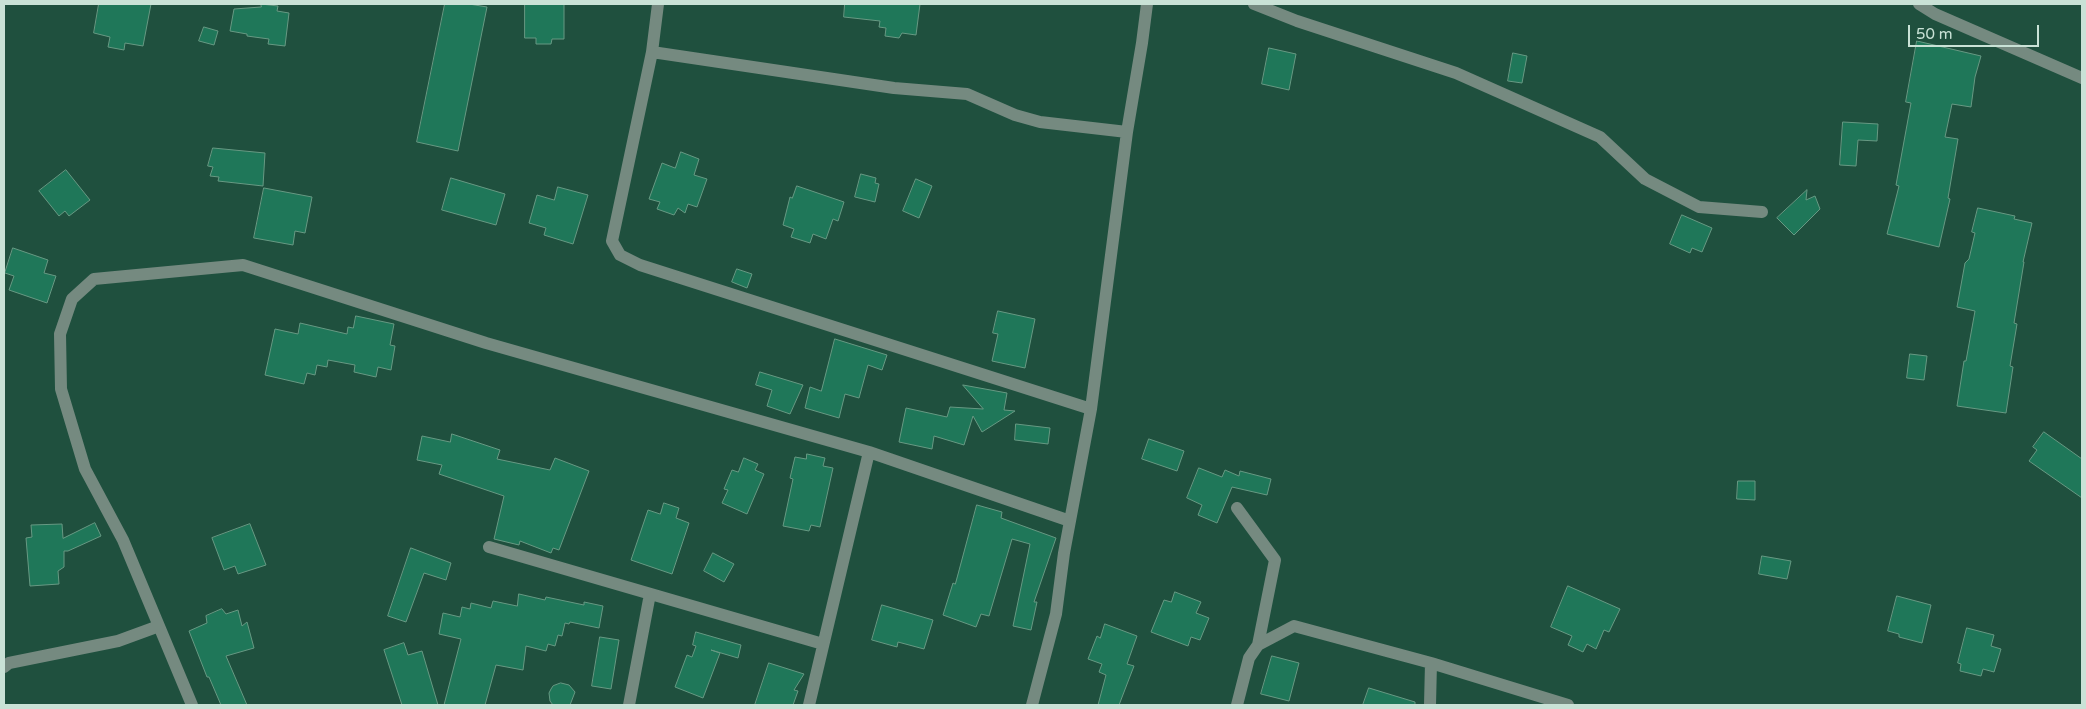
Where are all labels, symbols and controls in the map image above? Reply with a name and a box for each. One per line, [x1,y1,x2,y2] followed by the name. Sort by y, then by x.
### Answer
[1911,15,2042,47] scale bar
[1916,25,1953,43] text: 50 m

